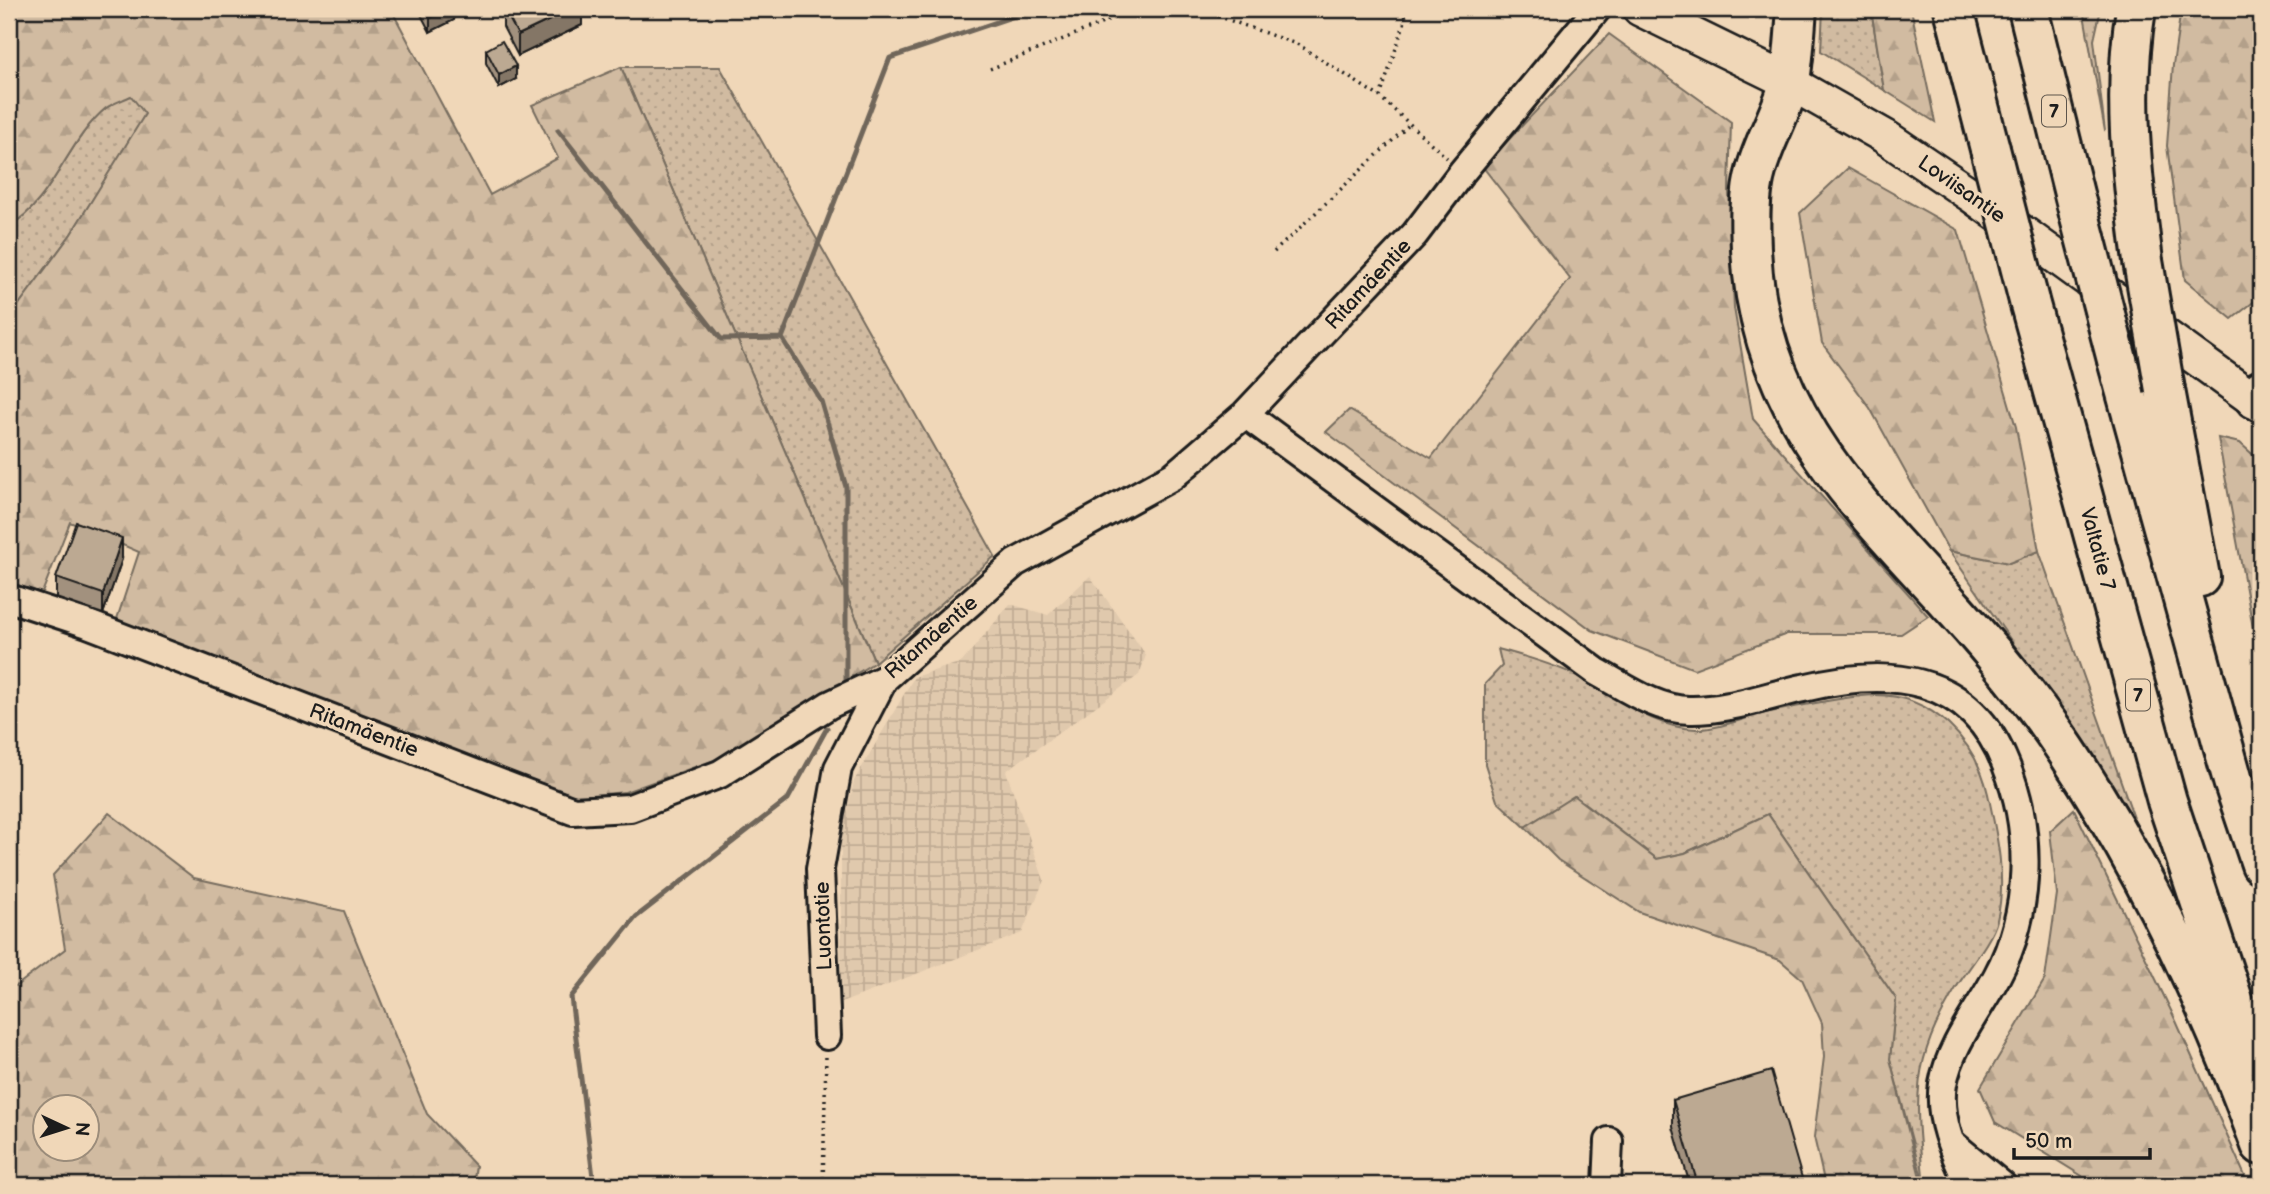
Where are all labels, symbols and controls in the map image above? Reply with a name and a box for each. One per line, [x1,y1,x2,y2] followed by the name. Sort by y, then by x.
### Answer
[2042,96,2066,127] road number: 7
[1913,150,2010,229] street label: Loviisantie
[1320,234,1417,335] street label: Ritamäentie
[2074,505,2121,594] street label: Valtatie 7
[880,590,983,685] street label: Ritamäentie
[2126,680,2150,710] road number: 7
[306,698,422,763] street label: Ritamäentie
[809,881,838,971] street label: Luontotie
[32,1092,102,1162] north arrow
[2014,1117,2151,1161] scale bar
[69,1121,93,1137] text: N
[2025,1129,2072,1154] text: 50 m

